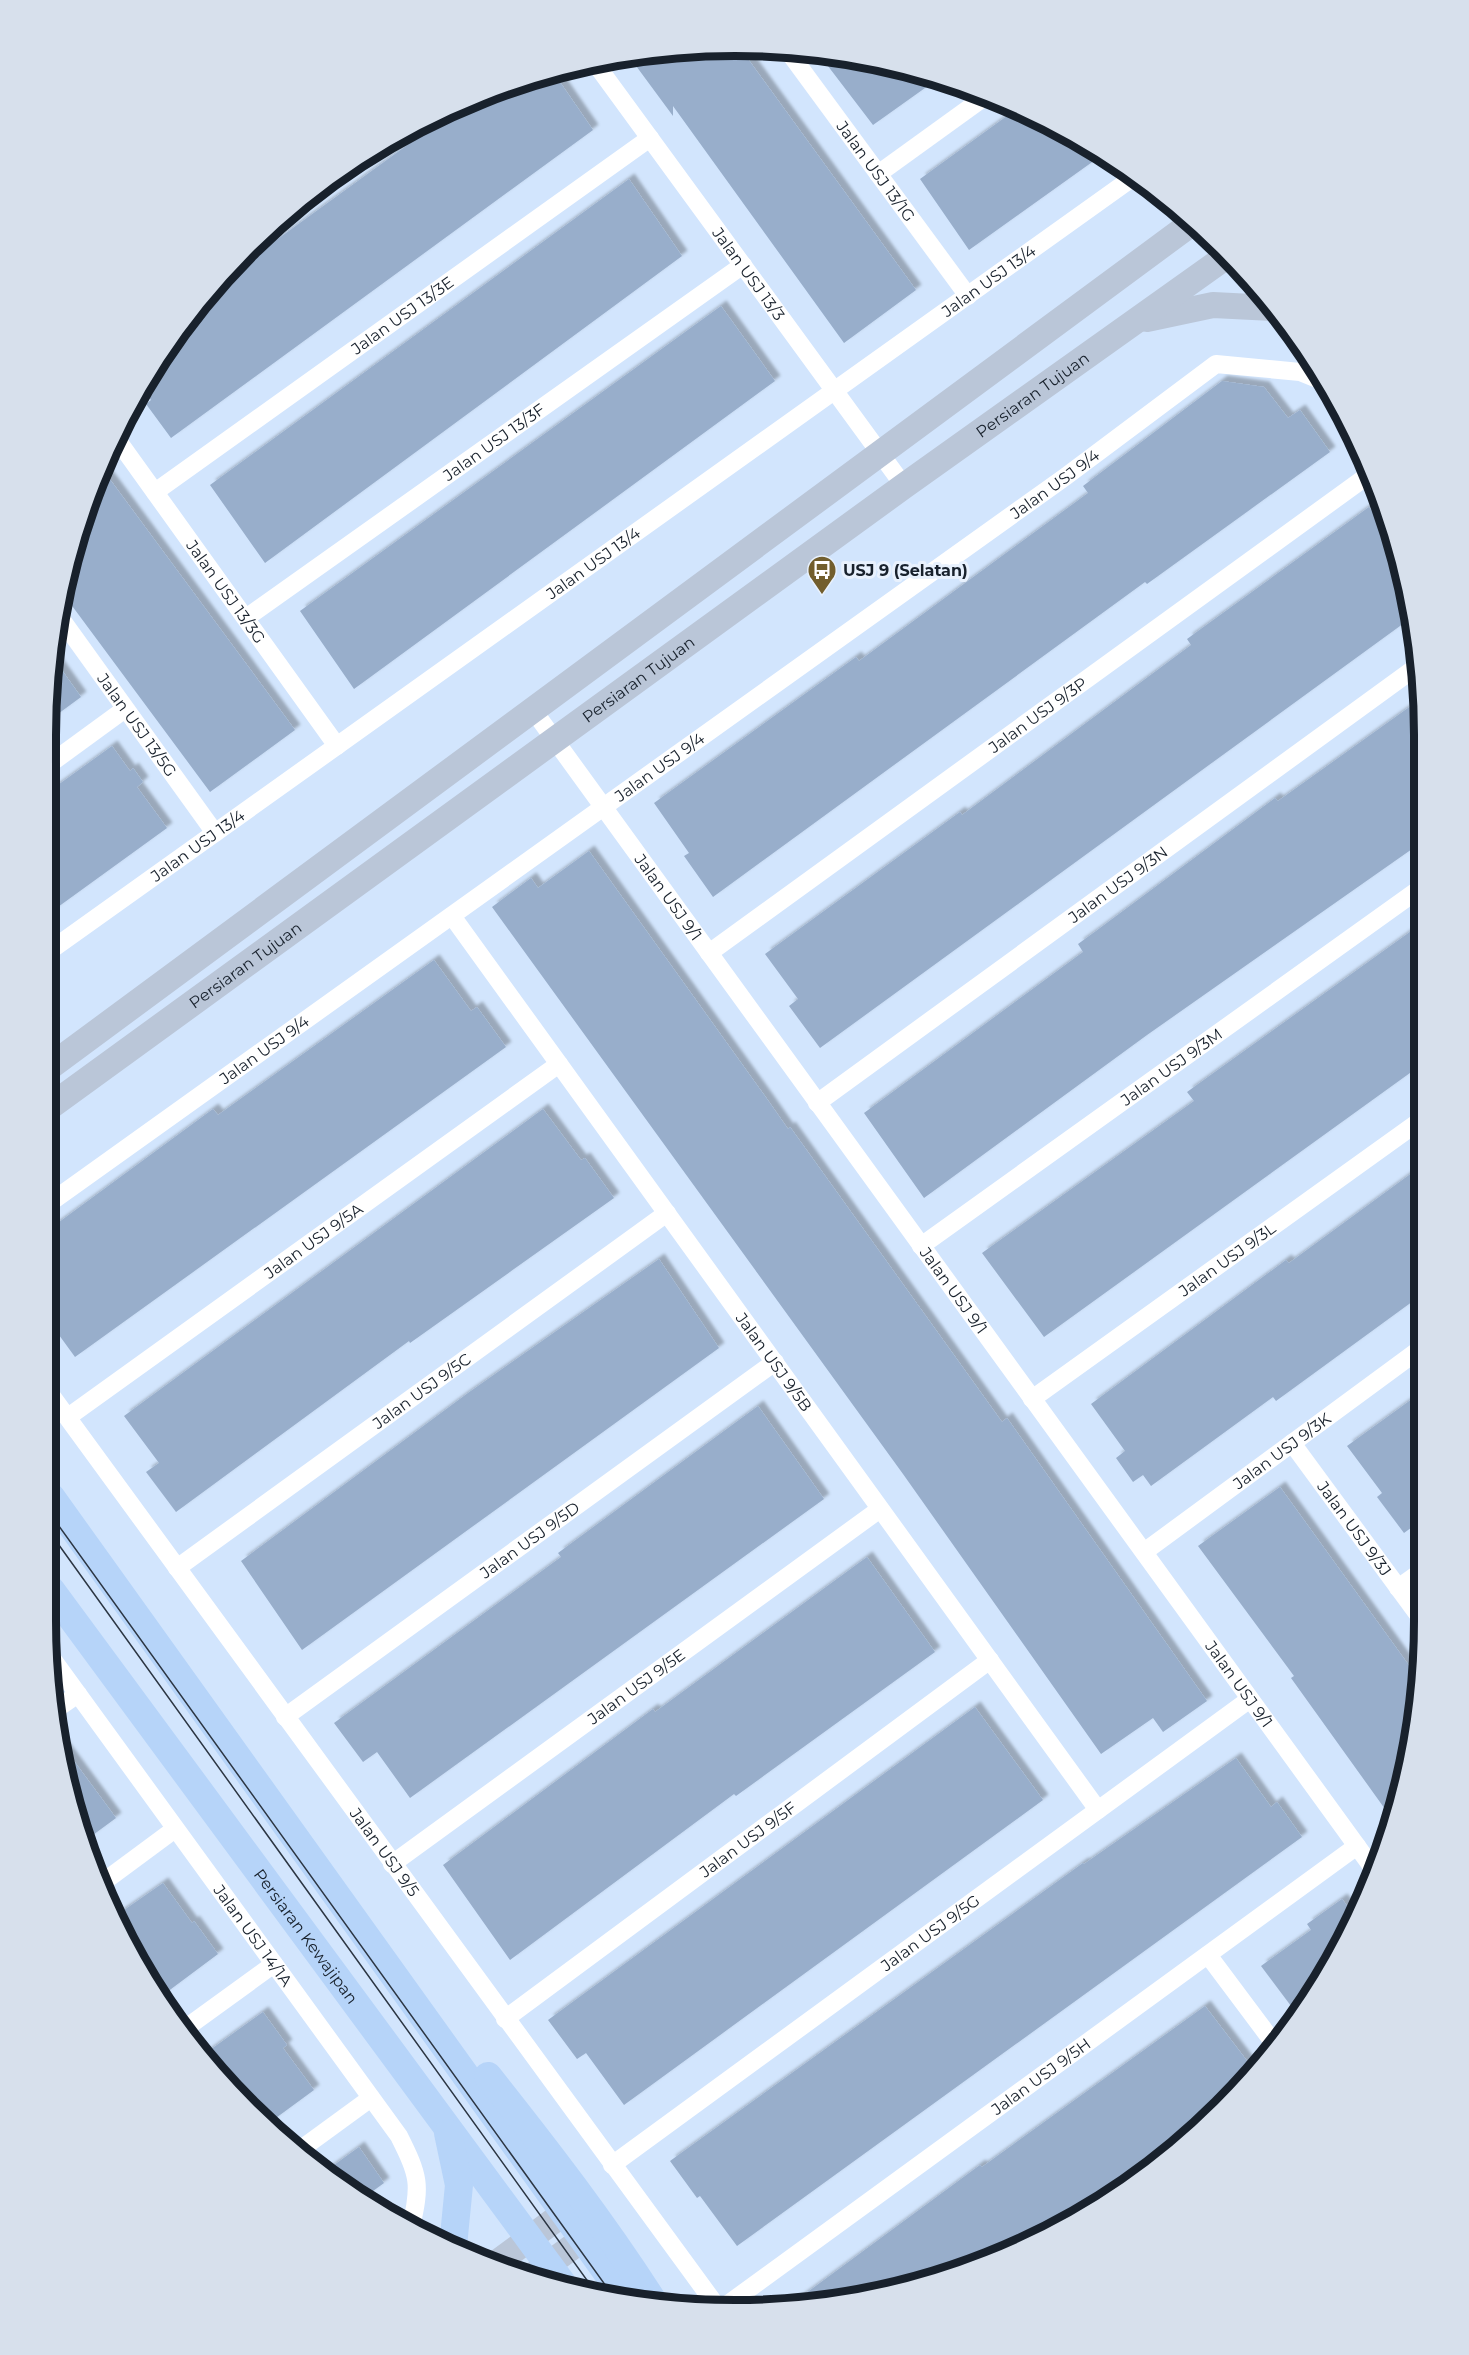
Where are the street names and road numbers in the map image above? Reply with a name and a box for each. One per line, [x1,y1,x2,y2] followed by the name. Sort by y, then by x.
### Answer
[832,117,919,225] street label: Jalan USJ 13/1G
[708,223,789,324] street label: Jalan USJ 13/3
[937,241,1040,321] street label: Jalan USJ 13/4
[347,273,457,359] street label: Jalan USJ 13/3E
[972,348,1093,442] street label: Persiaran Tujuan
[439,400,549,486] street label: Jalan USJ 13/3F
[1006,445,1103,524] street label: Jalan USJ 9/4
[542,523,644,604] street label: Jalan USJ 13/4
[182,536,269,647] street label: Jalan USJ 13/3G
[579,632,698,727] street label: Persiaran Tujuan
[93,669,180,780] street label: Jalan USJ 13/5G
[985,673,1091,758] street label: Jalan USJ 9/3P
[611,729,708,806] street label: Jalan USJ 9/4
[146,806,249,886] street label: Jalan USJ 13/4
[1064,842,1171,927] street label: Jalan USJ 9/3N
[630,850,706,944] street label: Jalan USJ 9/1
[186,918,305,1012] street label: Persiaran Tujuan
[215,1011,313,1089] street label: Jalan USJ 9/4
[1116,1024,1226,1110] street label: Jalan USJ 9/3M
[260,1199,367,1283] street label: Jalan USJ 9/5A
[1175,1218,1280,1301] street label: Jalan USJ 9/3L
[915,1243,991,1338] street label: Jalan USJ 9/1
[731,1308,816,1415] street label: Jalan USJ 9/5B
[368,1349,475,1434] street label: Jalan USJ 9/5C
[1229,1409,1335,1494] street label: Jalan USJ 9/3K
[1313,1477,1395,1580] street label: Jalan USJ 9/3J
[476,1498,583,1583] street label: Jalan USJ 9/5D
[1201,1636,1277,1731] street label: Jalan USJ 9/1
[583,1645,689,1729] street label: Jalan USJ 9/5E
[695,1798,800,1882] street label: Jalan USJ 9/5F
[345,1804,423,1900] street label: Jalan USJ 9/5
[250,1865,362,2007] street label: Persiaran Kewajipan
[209,1880,296,1991] street label: Jalan USJ 14/1A
[877,1891,983,1976] street label: Jalan USJ 9/5G
[987,2034,1094,2120] street label: Jalan USJ 9/5H

